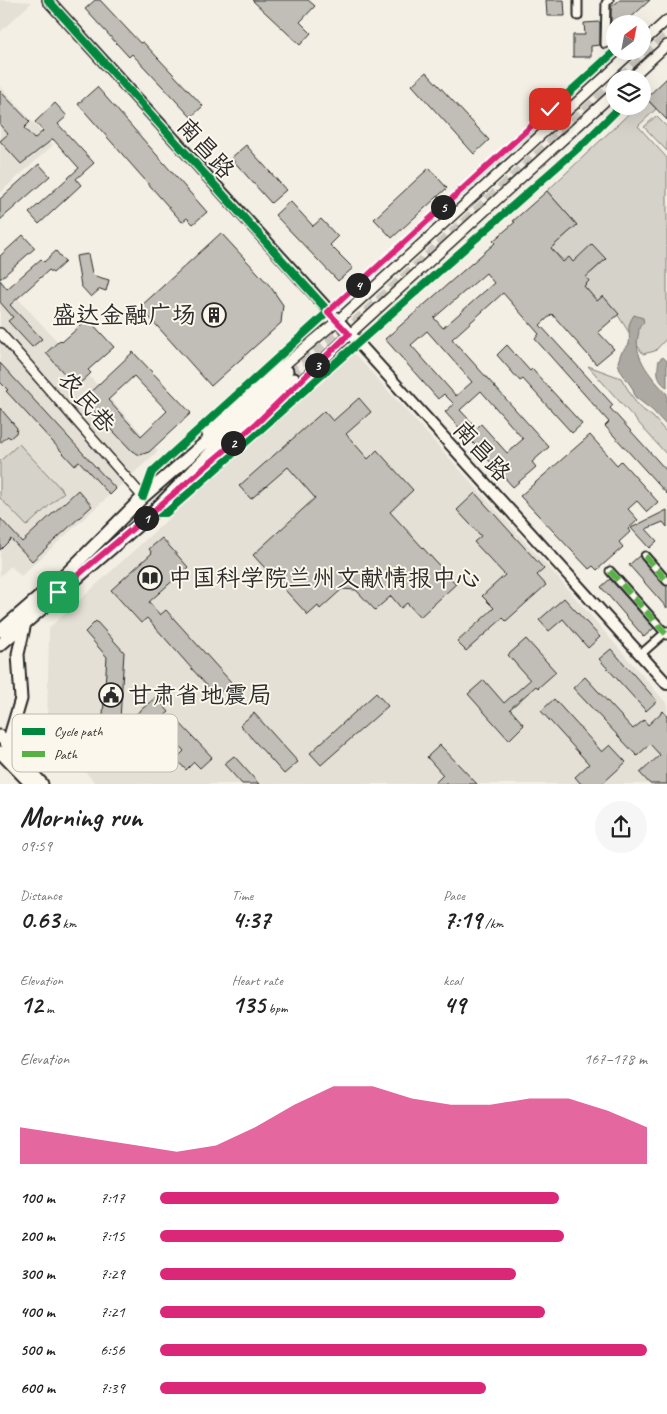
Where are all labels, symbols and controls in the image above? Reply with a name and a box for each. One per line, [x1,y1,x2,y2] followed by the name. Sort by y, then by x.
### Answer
[606,15,651,60] north arrow
[606,15,651,115] map controls
[606,70,651,115] button: layers
[529,88,571,130] pin
[536,95,564,123] icon: check
[171,111,241,185] street label: 南昌路
[430,194,456,220] pin: 5
[440,199,447,216] text: 5
[346,272,370,298] pin: 4
[355,277,362,294] text: 4
[52,300,196,330] place label: 盛达金融广场
[201,302,227,328] building icon: 盛达金融广场
[304,352,330,378] pin: 3
[314,357,321,374] text: 3
[52,365,122,439] street label: 农民巷
[447,414,517,488] street label: 南昌路
[220,430,246,456] pin: 2
[230,435,237,452] text: 2
[134,506,158,530] pin: 1
[143,510,150,527] text: 1
[168,563,480,593] place label: 中国科学院兰州文献情报中心
[137,565,163,591] library icon: 中国科学院兰州文献情报中心
[37,571,79,613] pin
[44,578,72,606] icon: arrive
[128,680,272,710] place label: 甘肃省地震局
[98,682,124,708] public building icon: 甘肃省地震局
[12,714,178,772] legend
[54,723,103,740] text: Cycle path
[54,746,78,763] text: Path
[20,799,142,834] text: Morning run
[595,801,647,853] button: share
[20,836,52,856] text: 09:59
[20,887,62,904] text: Distance
[232,887,253,904] text: Time
[443,887,465,904] text: Pace
[20,904,59,936] text: 0.63
[232,904,270,936] text: 4:37
[443,904,482,936] text: 7:19
[59,915,76,932] text: km
[482,915,503,932] text: /km
[20,972,63,989] text: Elevation
[232,972,283,989] text: Heart rate
[443,972,462,989] text: kcal
[20,989,43,1021] text: 12
[232,989,265,1021] text: 135
[443,989,466,1021] text: 49
[43,1000,54,1017] text: m
[265,1000,288,1017] text: bpm
[20,1049,69,1069] text: Elevation
[584,1049,647,1069] text: 167–178 m
[20,1188,55,1208] text: 100 m
[100,1188,125,1208] text: 7:17
[20,1226,55,1246] text: 200 m
[100,1226,125,1246] text: 7:15
[20,1264,55,1284] text: 300 m
[100,1264,125,1284] text: 7:29
[20,1302,55,1322] text: 400 m
[100,1302,125,1322] text: 7:21
[20,1340,54,1360] text: 500 m
[100,1340,125,1360] text: 6:56
[20,1378,55,1398] text: 600 m
[100,1378,125,1398] text: 7:39

